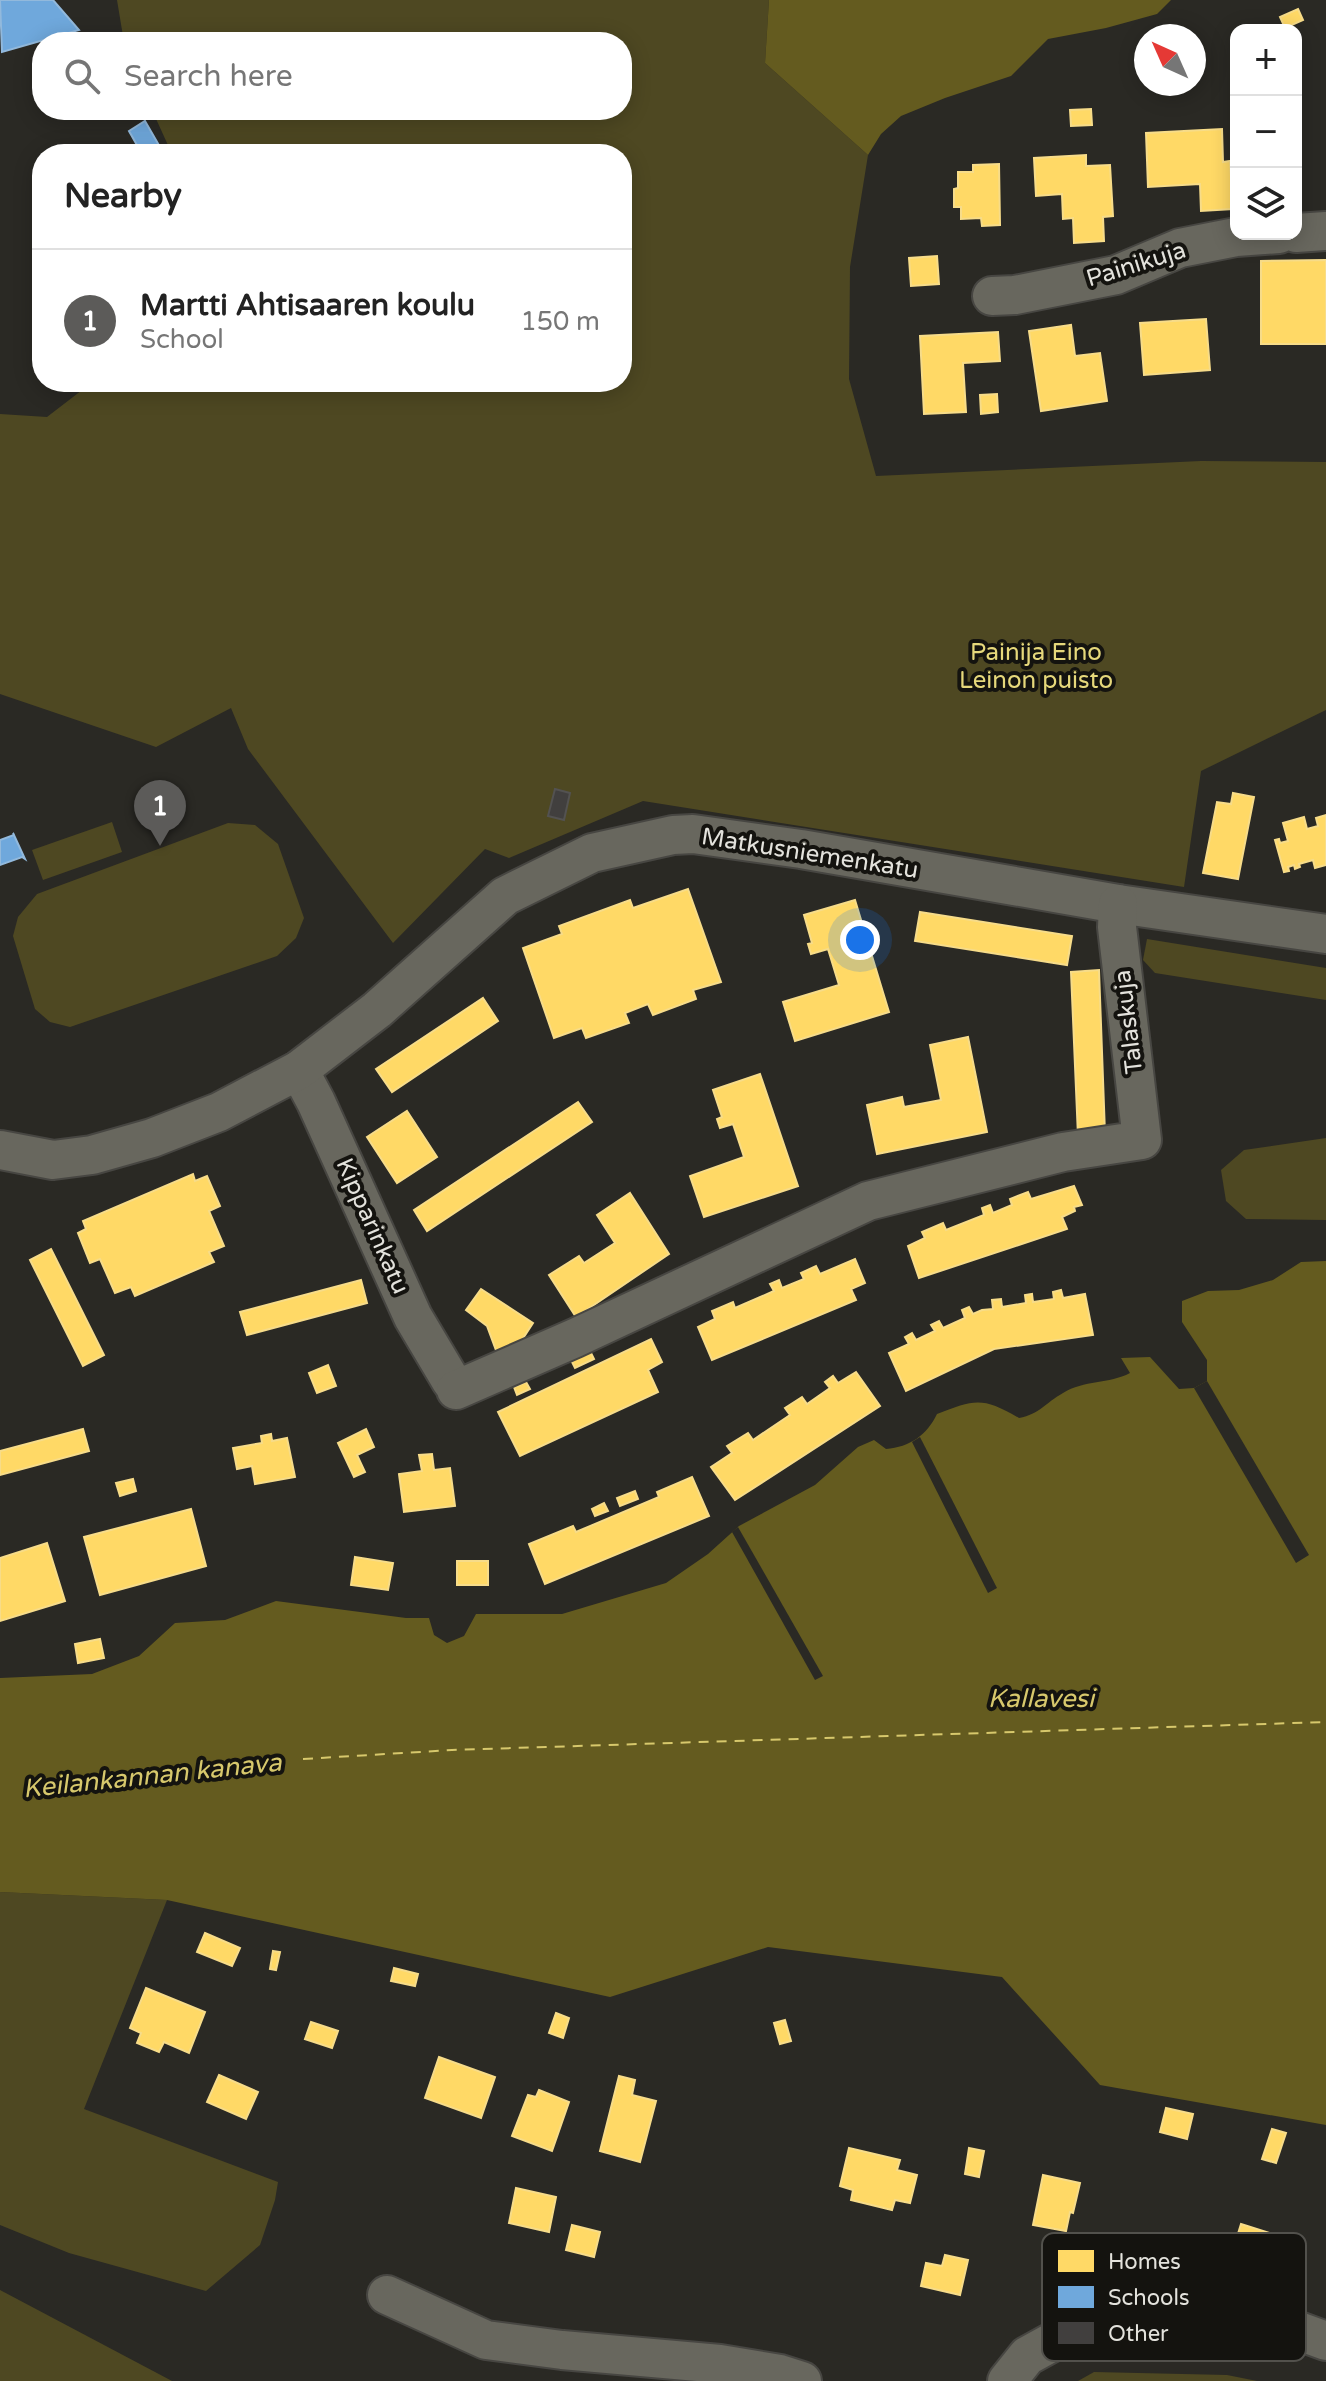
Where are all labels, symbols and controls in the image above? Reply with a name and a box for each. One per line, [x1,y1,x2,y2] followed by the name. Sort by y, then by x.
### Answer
[1134,24,1206,96] north arrow
[1230,24,1302,240] map controls
[1230,24,1302,96] button: +
[32,32,632,120] search box
[60,54,104,98] icon: search
[124,58,293,95] text: Search here
[1230,96,1302,168] button: −
[1230,168,1302,240] button: layers
[64,176,182,217] text: Nearby
[1083,236,1190,293] street label: Painikuja
[140,287,475,324] text: Martti Ahtisaaren koulu
[82,306,98,337] text: 1
[520,306,600,337] text: 150 m
[140,324,224,355] text: School
[959,638,1113,695] park label: Painija Eino Leinon puisto
[134,780,186,846] pin: 1
[700,822,920,885] street label: Matkusniemenkatu
[840,920,880,960] your location
[1108,968,1149,1076] street label: Talaskuja
[330,1154,415,1299] street label: Kipparinkatu
[988,1683,1098,1714] water label: Kallavesi
[21,1746,284,1804] water label: Keilankannan kanava
[1042,2233,1306,2361] legend
[1108,2249,1181,2275] text: Homes
[1108,2285,1189,2311] text: Schools
[1108,2321,1169,2347] text: Other

